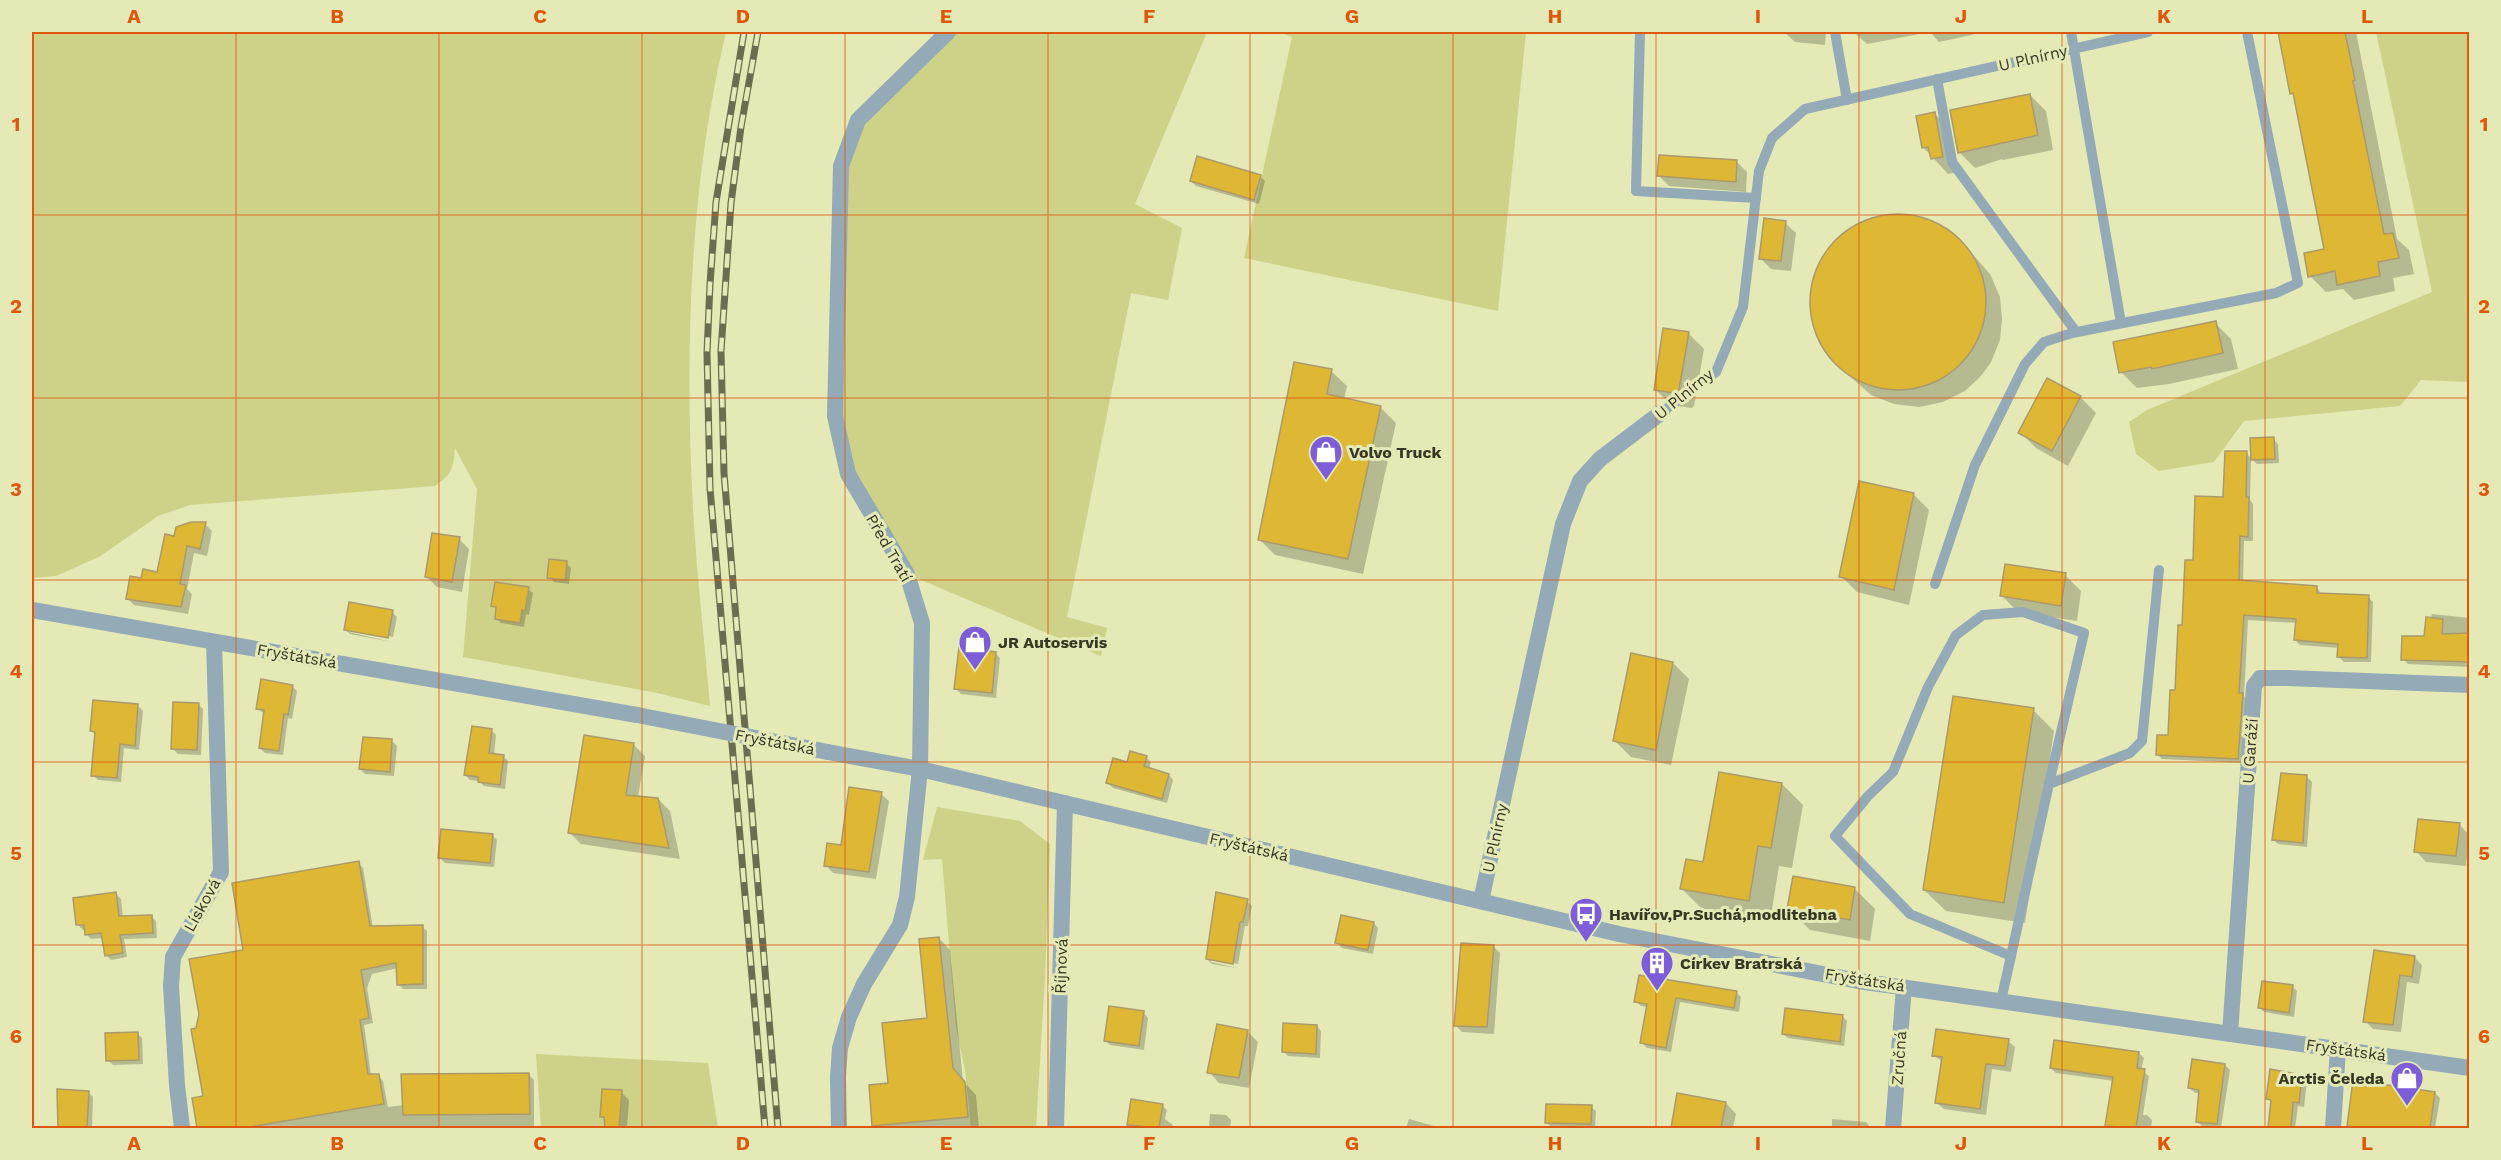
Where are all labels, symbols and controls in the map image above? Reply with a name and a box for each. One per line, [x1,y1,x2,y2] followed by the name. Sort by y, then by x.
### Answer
[127,4,141,28] text: A
[330,4,344,28] text: B
[533,4,547,28] text: C
[736,4,750,28] text: D
[940,4,952,28] text: E
[1143,4,1155,28] text: F
[1345,4,1359,28] text: G
[1548,4,1562,28] text: H
[1755,4,1761,28] text: I
[1955,4,1967,28] text: J
[2157,4,2171,28] text: K
[2361,4,2373,28] text: L
[1997,41,2070,75] street label: U Plnírny
[12,112,20,136] text: 1
[2480,112,2488,136] text: 1
[10,294,22,318] text: 2
[2478,294,2490,318] text: 2
[1651,364,1718,423] street label: U Plnírny
[1308,434,1344,481] shop icon: Volvo Truck
[1349,443,1442,462] place label: Volvo Truck
[10,477,22,501] text: 3
[2478,477,2490,501] text: 3
[862,511,916,585] street label: Před Tratí
[957,624,993,671] shop icon: JR Autoservis
[998,633,1108,652] place label: JR Autoservis
[256,640,338,672] street label: Fryštátská
[10,659,23,683] text: 4
[2478,659,2491,683] text: 4
[2238,718,2262,784] street label: U Garáží
[734,725,816,759] street label: Fryštátská
[1478,801,1512,874] street label: U Plnírny
[1208,829,1290,865] street label: Fryštátská
[10,841,22,865] text: 5
[2478,841,2490,865] text: 5
[180,875,224,935] street label: Lísková
[1568,896,1604,943] bus stop icon: Havířov,Pr.Suchá,modlitebna
[1609,905,1837,924] place label: Havířov,Pr.Suchá,modlitebna
[1051,938,1071,994] street label: Říjnová
[1639,945,1675,992] building icon: Církev Bratrská
[1680,954,1803,973] place label: Církev Bratrská
[1824,964,1906,996] street label: Fryštátská
[10,1024,22,1048] text: 6
[2478,1024,2490,1048] text: 6
[1888,1030,1910,1086] street label: Zručná
[2305,1035,2387,1065] street label: Fryštátská
[2389,1060,2425,1107] shop icon: Arctis Čeleda
[2279,1069,2385,1088] place label: Arctis Čeleda
[127,1131,141,1155] text: A
[330,1131,344,1155] text: B
[533,1131,547,1155] text: C
[736,1131,750,1155] text: D
[940,1131,952,1155] text: E
[1143,1131,1155,1155] text: F
[1345,1131,1359,1155] text: G
[1548,1131,1562,1155] text: H
[1755,1131,1761,1155] text: I
[1955,1131,1967,1155] text: J
[2157,1131,2171,1155] text: K
[2361,1131,2373,1155] text: L

